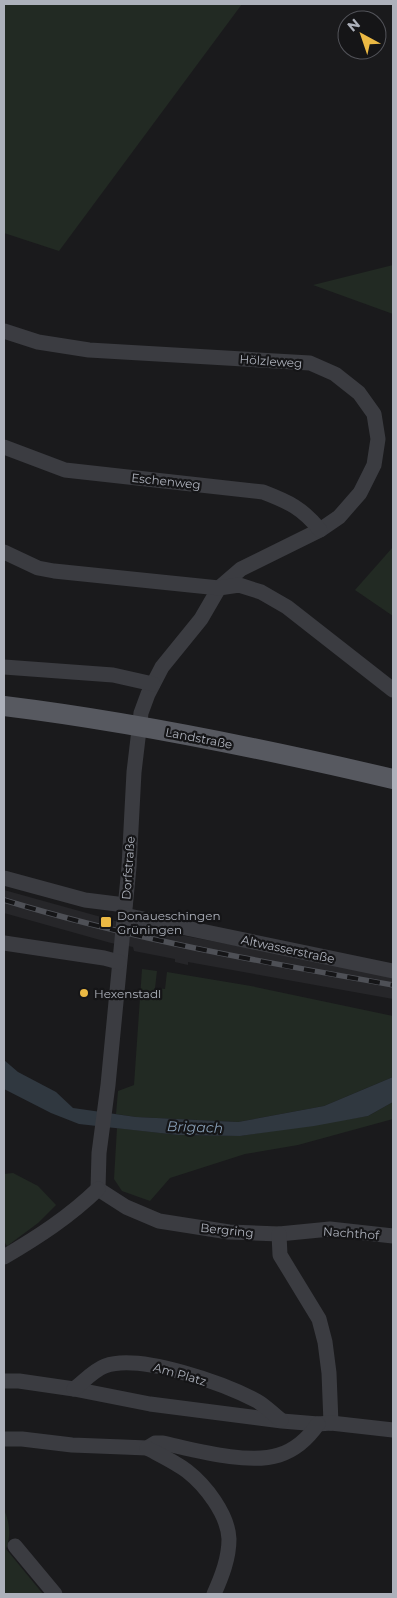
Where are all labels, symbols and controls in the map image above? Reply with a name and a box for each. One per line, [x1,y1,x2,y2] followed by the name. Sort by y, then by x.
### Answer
[337,10,387,60] north arrow
[344,15,364,36] text: N
[239,351,303,371] street label: Hölzleweg
[131,470,201,492] street label: Eschenweg
[164,724,234,752] street label: Landstraße
[118,836,138,900] street label: Dorfstraße
[117,908,221,937] place label: Donaueschingen Grüningen
[99,915,113,929] marker: Donaueschingen Grüningen
[240,932,336,966] street label: Altwasserstraße
[94,986,161,1001] place label: Hexenstadl
[78,987,90,999] marker: Hexenstadl
[167,1117,223,1137] water label: Brigach
[200,1220,254,1240] street label: Bergring
[322,1224,380,1243] street label: Nachthof
[152,1359,208,1389] street label: Am Platz

